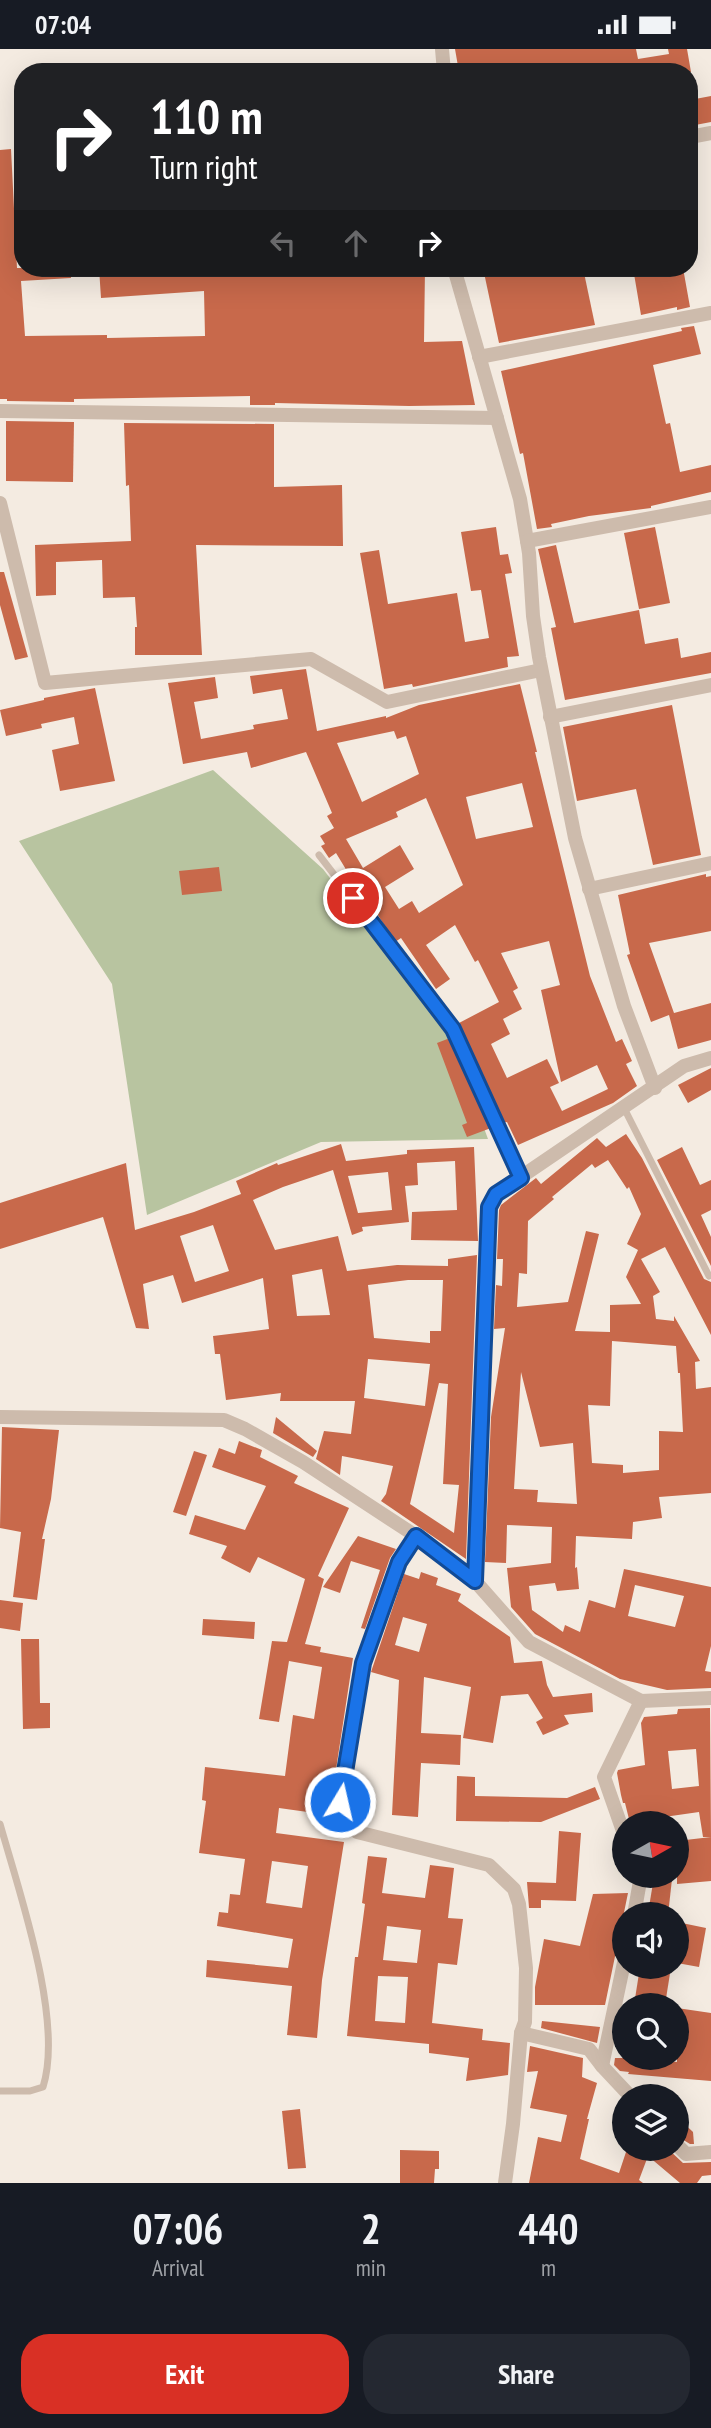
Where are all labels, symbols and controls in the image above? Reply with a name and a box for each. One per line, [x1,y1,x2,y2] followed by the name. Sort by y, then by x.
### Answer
[35,8,91,41] text: 07:04
[150,84,263,148] text: 110 m
[35,91,126,182] icon: right
[150,146,258,188] text: Turn right
[264,224,302,262] icon: left
[337,224,375,262] icon: ahead
[410,224,448,262] icon: right
[323,868,383,928] pin
[334,879,372,917] icon: arrive
[303,1765,377,1839] position arrow
[612,1811,690,1888] north arrow
[612,1811,689,2161] map controls
[612,1902,689,1979] button: sound
[612,1993,689,2070] button: search
[612,2084,689,2161] button: layers
[132,2201,223,2256] text: 07:06
[361,2201,381,2256] text: 2
[518,2201,579,2256] text: 440
[152,2253,204,2282] text: Arrival
[356,2253,386,2282] text: min
[541,2253,556,2282] text: m
[21,2334,349,2414] button: Exit
[363,2334,690,2414] button: Share

